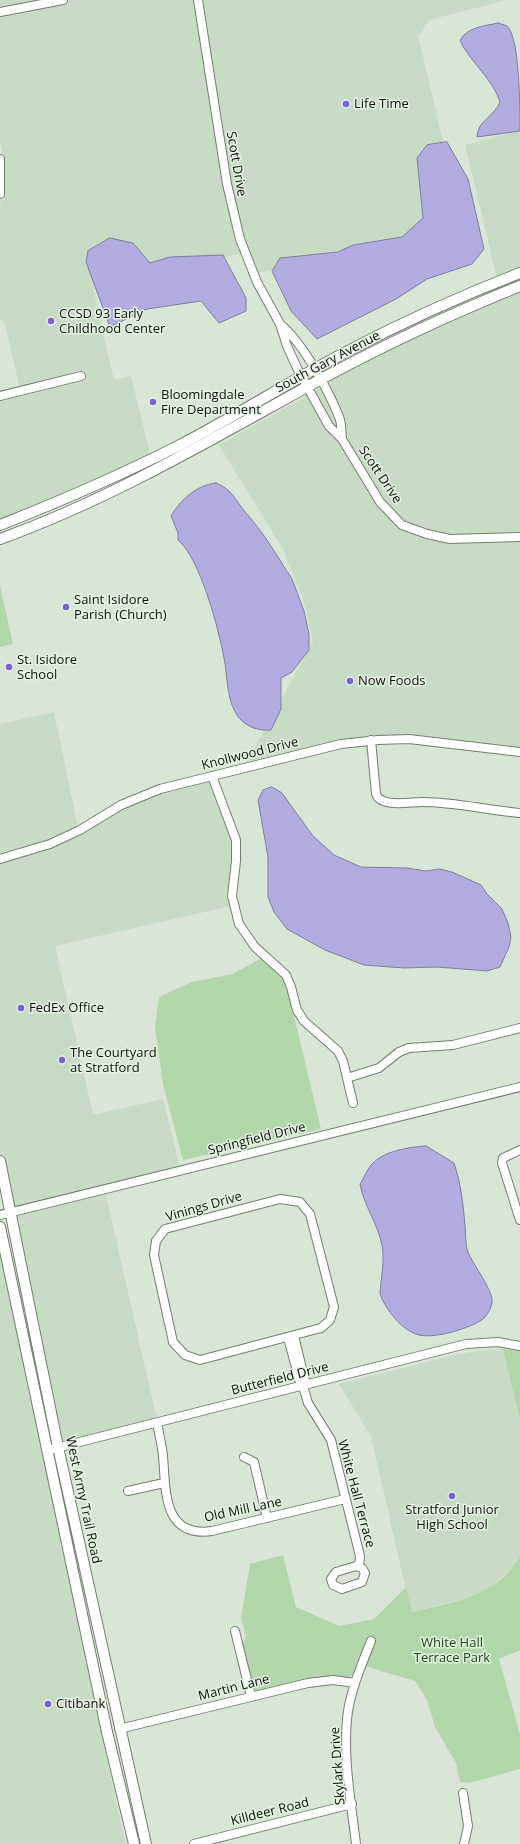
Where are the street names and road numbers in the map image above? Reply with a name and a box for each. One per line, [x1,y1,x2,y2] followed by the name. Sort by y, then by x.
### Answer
[223,130,249,198] street label: Scott Drive
[273,328,383,396] street label: South Gary Avenue
[355,443,405,507] street label: Scott Drive
[200,734,300,774] street label: Knollwood Drive
[207,1119,307,1159] street label: Springfield Drive
[164,1189,244,1225] street label: Vinings Drive
[230,1359,330,1399] street label: Butterfield Drive
[62,1435,104,1565] street label: West Army Trail Road
[334,1438,378,1550] street label: White Hall Terrace
[203,1494,283,1526] street label: Old Mill Lane
[197,1672,271,1704] street label: Martin Lane
[327,1726,349,1806] street label: Skylark Drive
[229,1795,311,1829] street label: Killdeer Road

